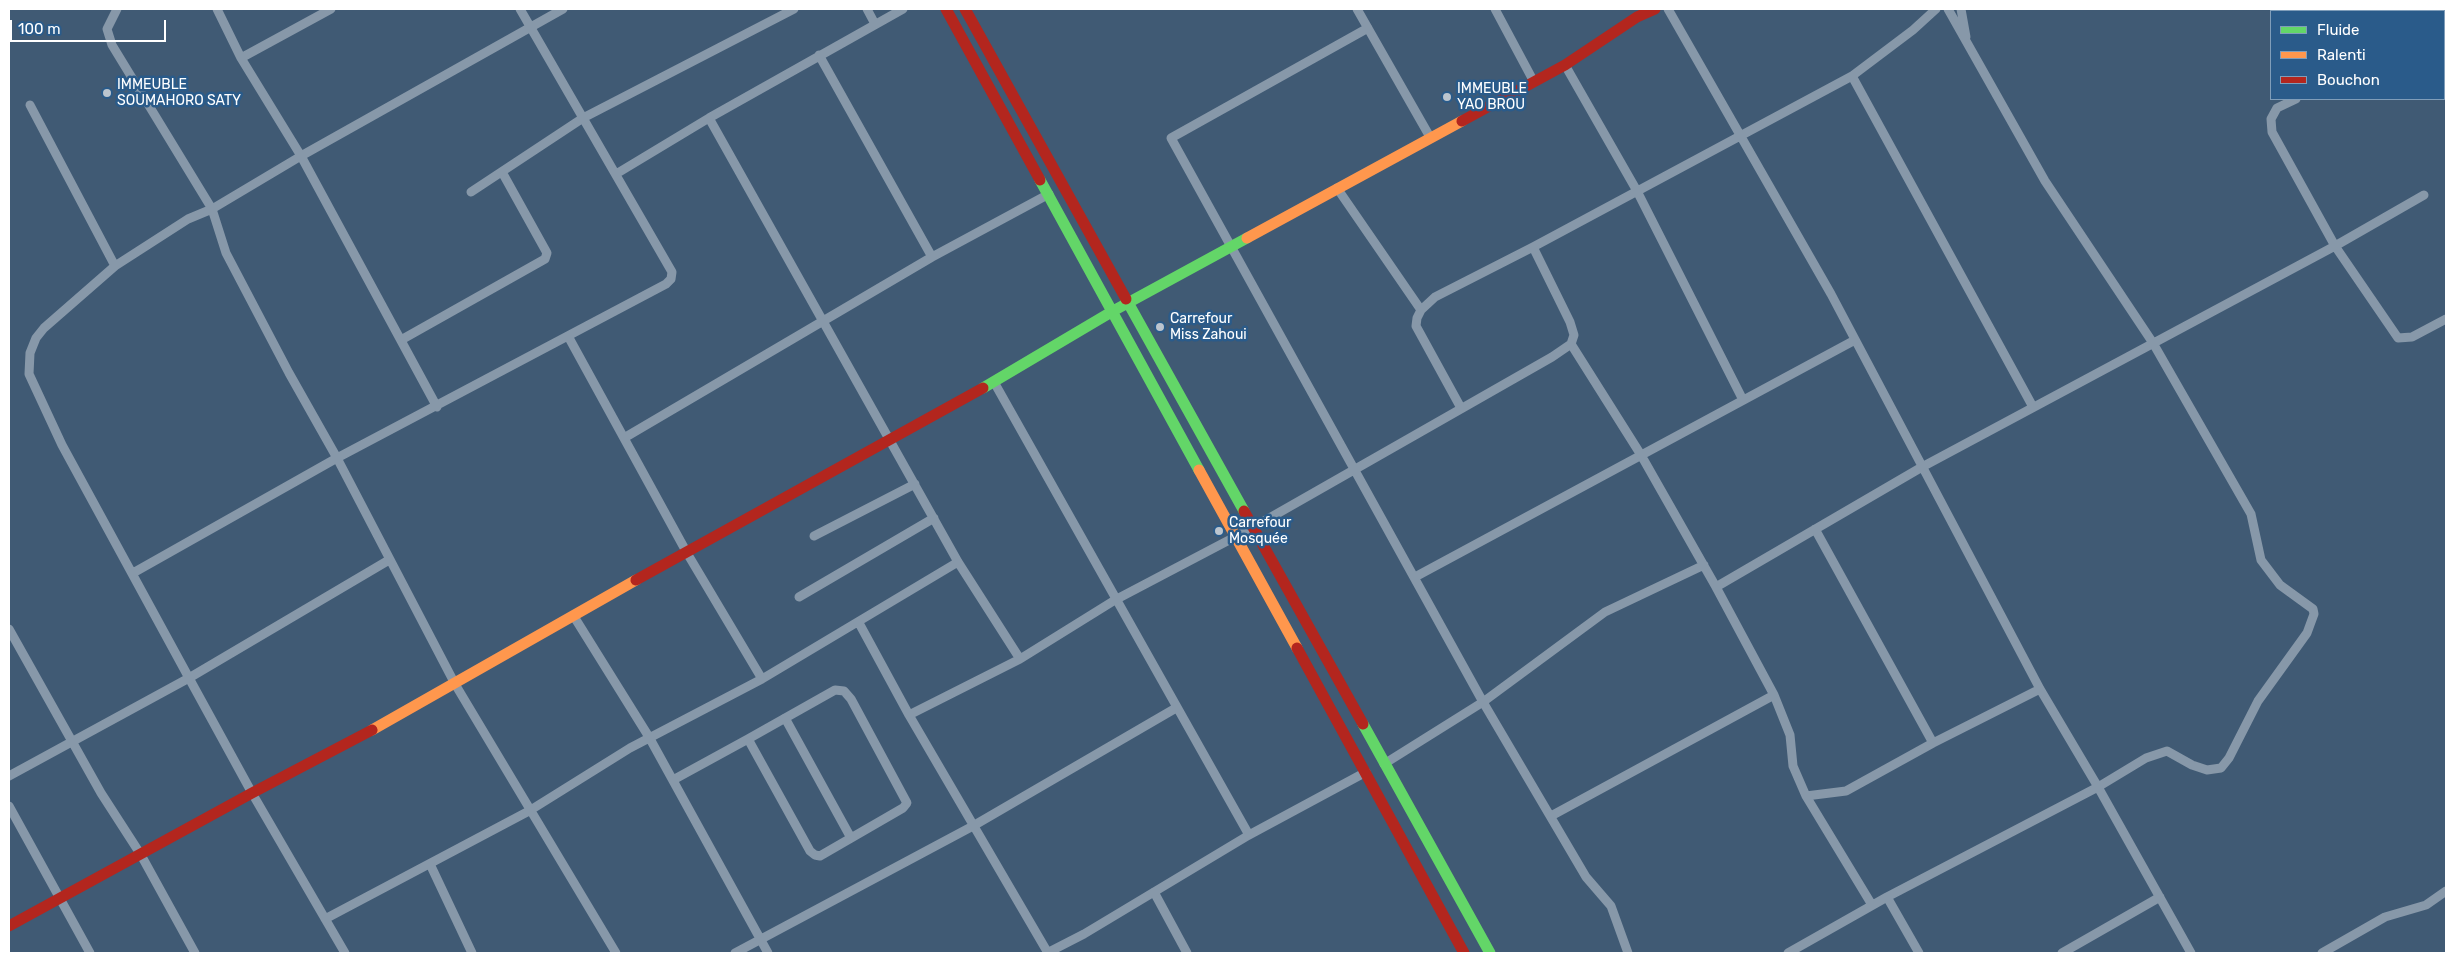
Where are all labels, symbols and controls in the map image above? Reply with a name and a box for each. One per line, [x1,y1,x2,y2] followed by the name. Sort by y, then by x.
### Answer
[12,10,169,42] scale bar
[2270,10,2445,100] legend
[18,20,60,38] text: 100 m
[2317,21,2359,39] text: Fluide
[2317,46,2366,64] text: Ralenti
[2317,71,2380,89] text: Bouchon
[117,77,241,110] place label: IMMEUBLE SOUMAHORO SATY
[1457,81,1527,114] place label: IMMEUBLE YAO BROU
[101,87,113,99] marker: IMMEUBLE SOUMAHORO SATY
[1441,91,1453,103] marker: IMMEUBLE YAO BROU
[1170,311,1247,344] place label: Carrefour Miss Zahoui
[1154,321,1166,333] marker: Carrefour Miss Zahoui
[1229,515,1291,548] place label: Carrefour Mosquée
[1213,525,1225,537] marker: Carrefour Mosquée

